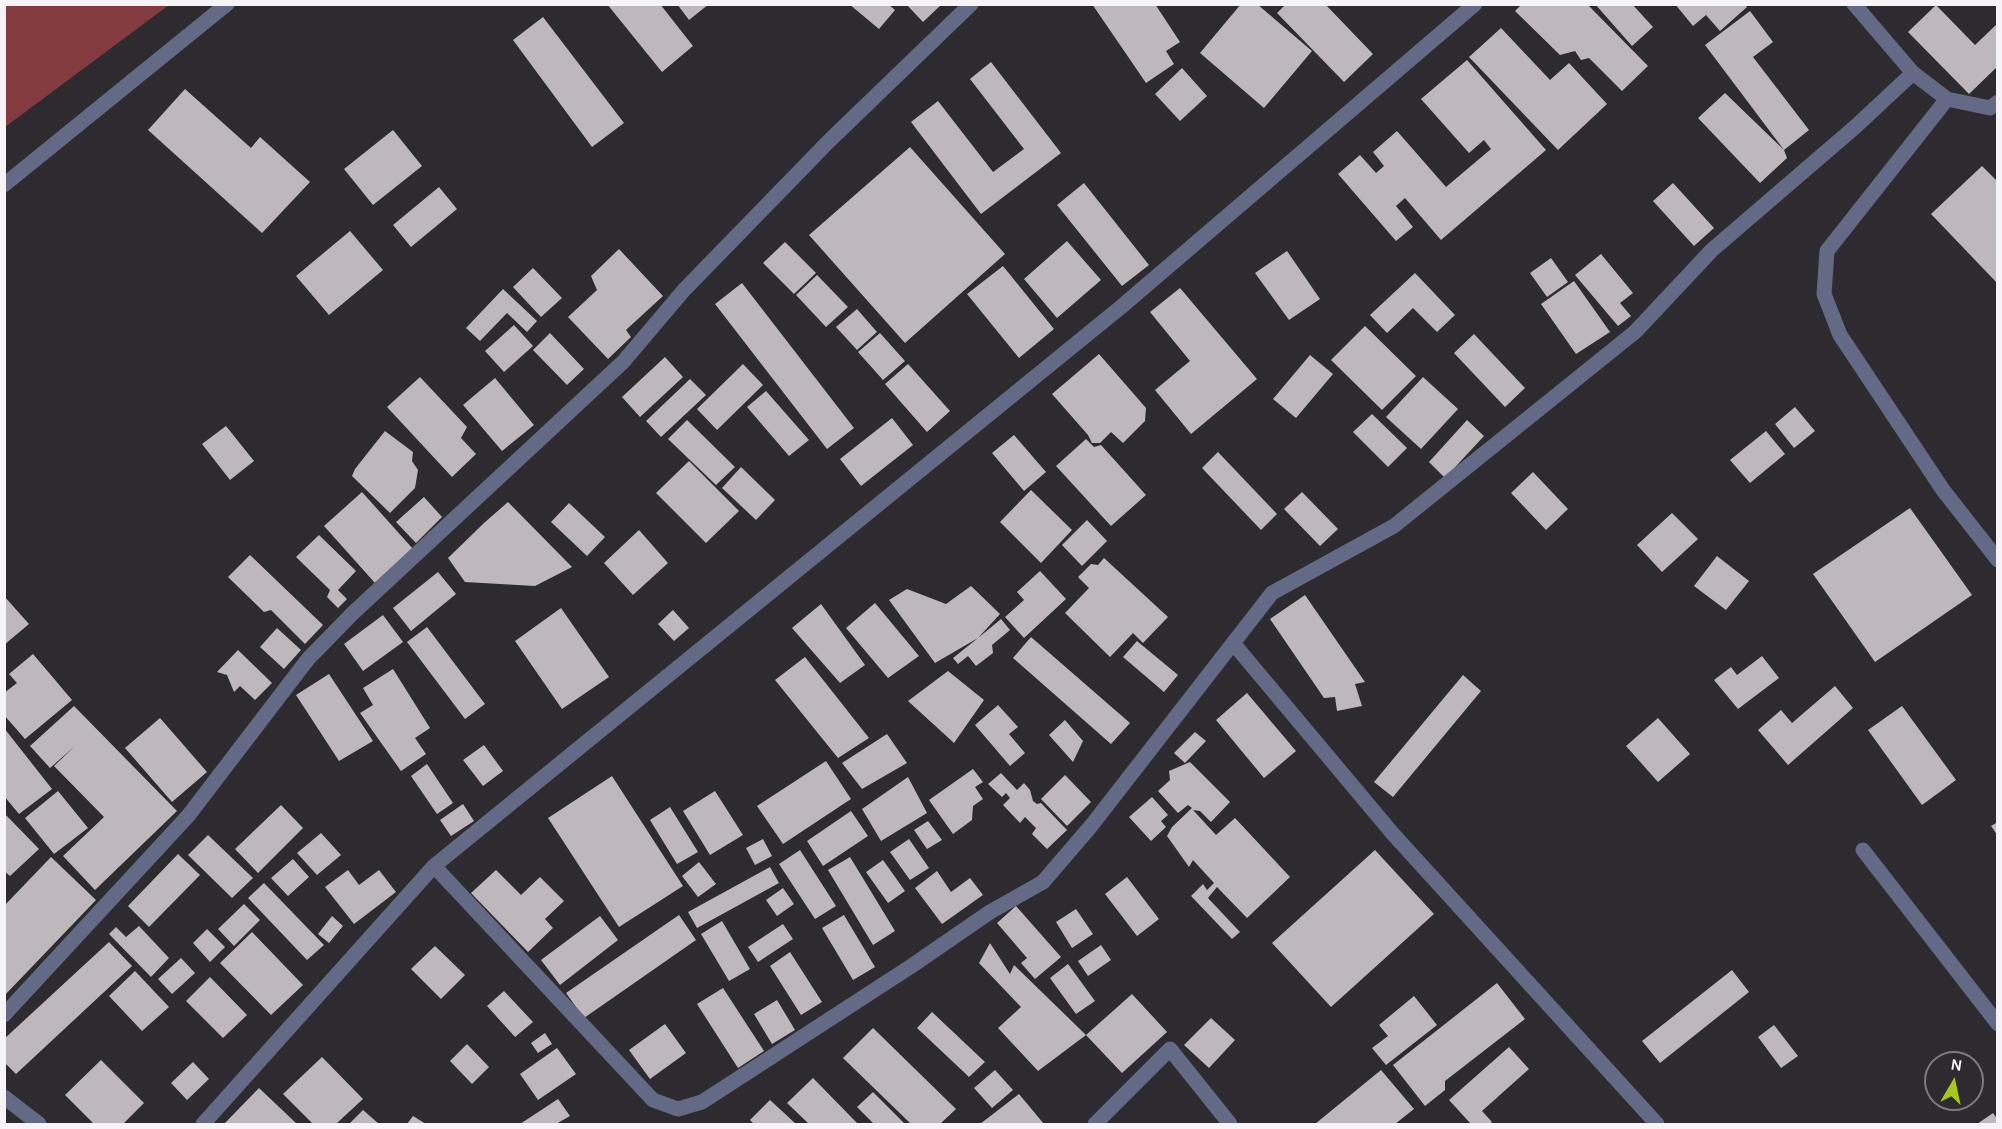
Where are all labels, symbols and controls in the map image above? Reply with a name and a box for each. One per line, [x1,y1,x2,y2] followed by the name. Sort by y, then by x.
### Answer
[1924,1051,1984,1111] north arrow
[1949,1054,1964,1075] text: N

